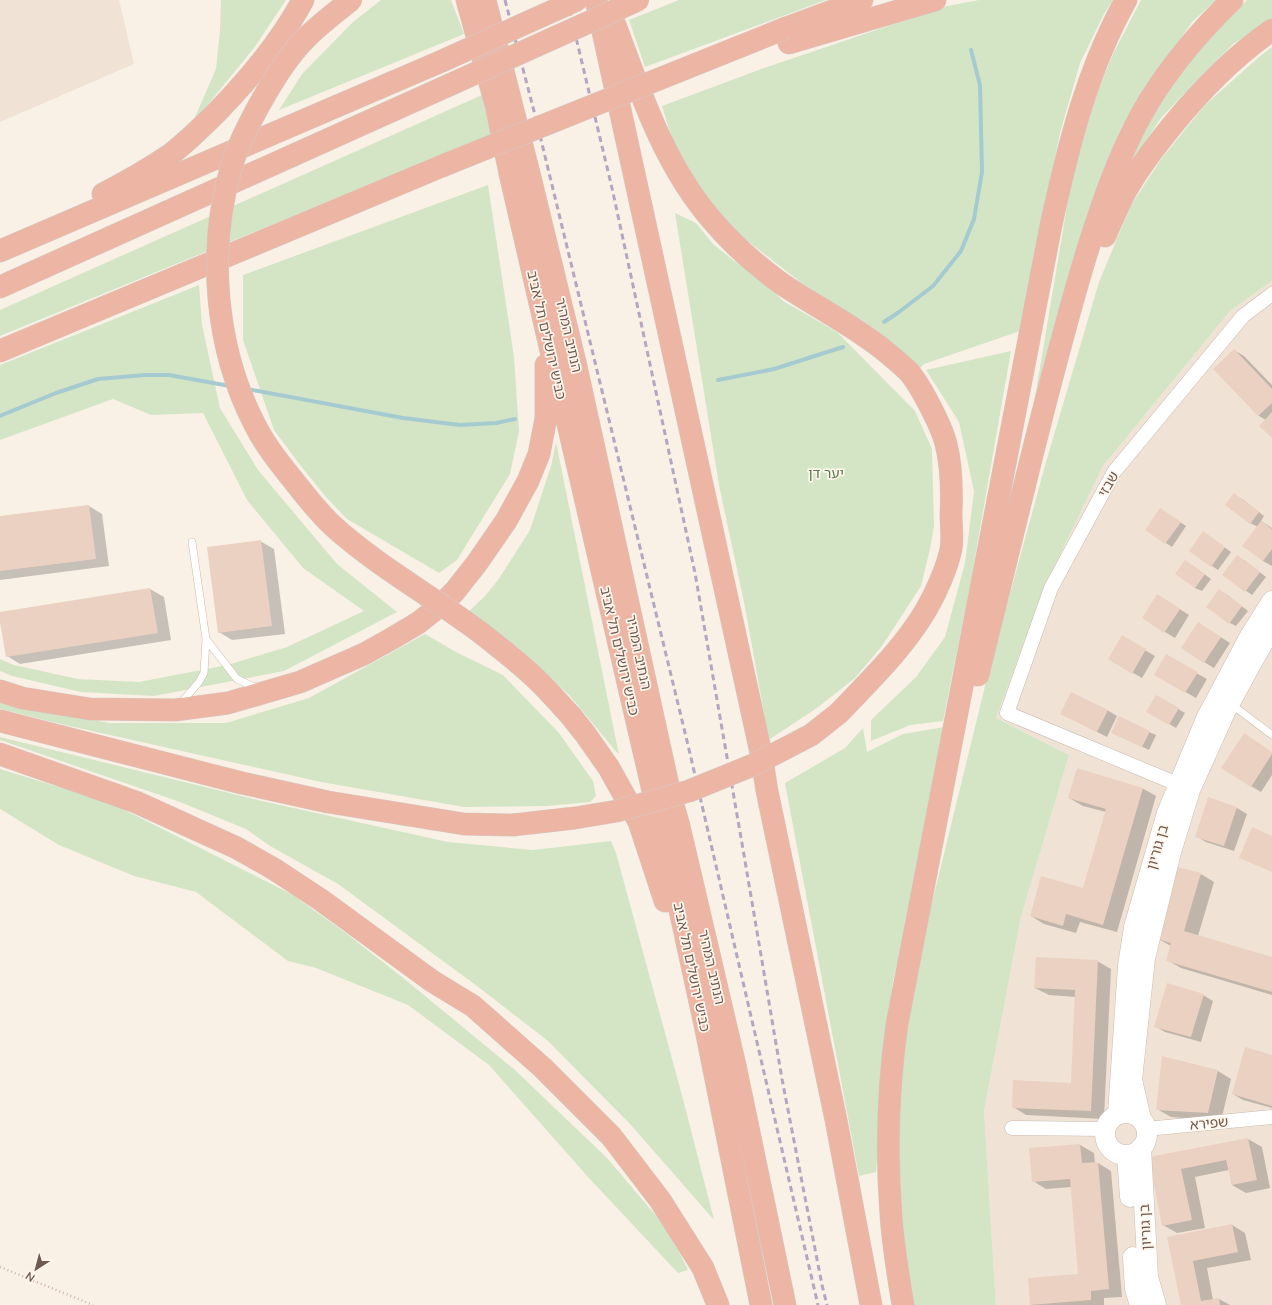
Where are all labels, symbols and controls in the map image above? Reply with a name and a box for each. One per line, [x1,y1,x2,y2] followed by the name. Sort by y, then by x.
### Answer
[523,269,571,401] street label: כביש ירושלים תל אביב
[552,296,586,374] street label: הנתיב המהיר
[808,464,844,482] park label: יער דן
[1094,468,1122,500] street label: שבזי
[596,585,644,717] street label: כביש ירושלים תל אביב
[622,613,656,691] street label: הנתיב המהיר
[1142,822,1172,872] street label: בן גוריון
[670,901,714,1033] street label: כביש ירושלים תל אביב
[695,928,729,1006] street label: הנתיב המהיר
[1189,1112,1229,1134] street label: שפירא
[1135,1204,1155,1250] street label: בן גוריון
[16,1249,56,1289] north arrow
[23,1269,38,1285] text: N

